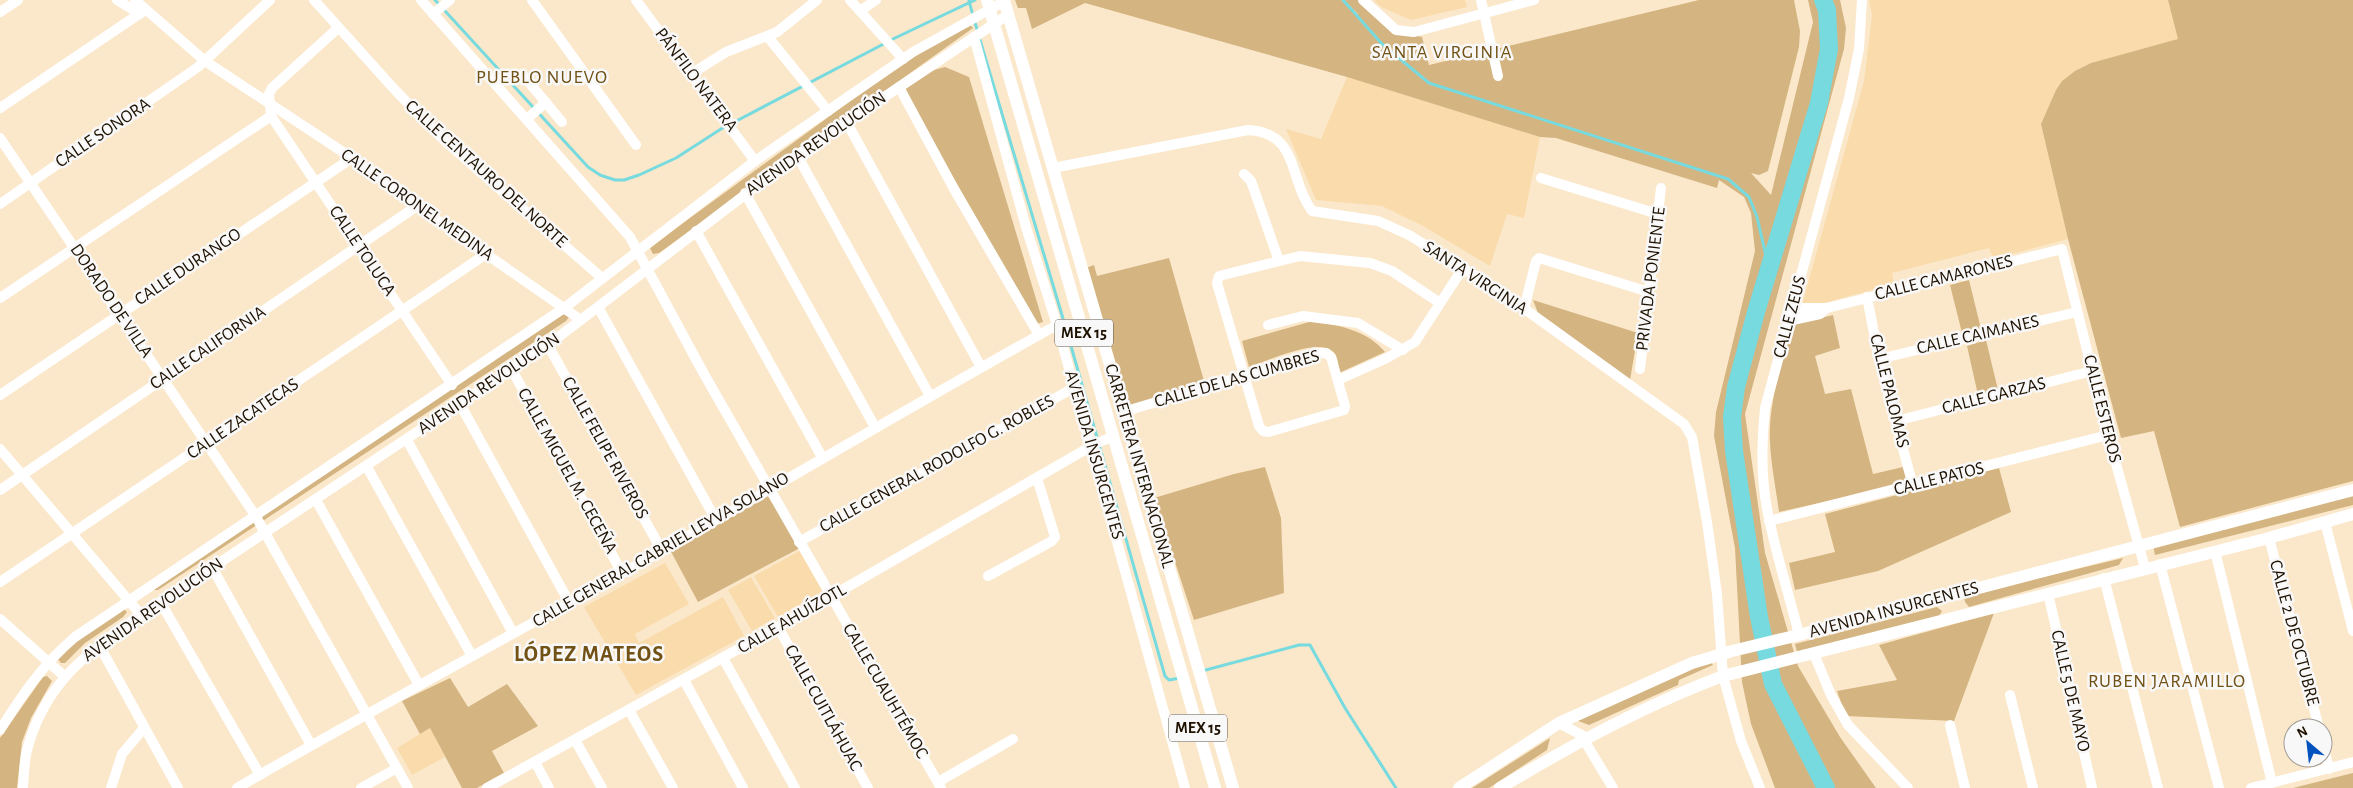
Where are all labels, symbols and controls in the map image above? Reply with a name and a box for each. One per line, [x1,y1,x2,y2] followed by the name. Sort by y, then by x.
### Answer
[651,23,743,136] street label: PÁNFILO NATERA
[1372,43,1512,62] district label: SANTA VIRGINIA
[476,68,608,87] district label: PUEBLO NUEVO
[741,86,890,199] street label: AVENIDA REVOLUCIÓN
[52,94,154,171] street label: CALLE SONORA
[402,97,571,251] street label: CALLE CENTAURO DEL NORTE
[337,145,497,265] street label: CALLE CORONEL MEDINA
[325,203,399,300] street label: CALLE TOLUCA
[1633,206,1669,352] street label: PRIVADA PONIENTE
[132,225,244,309] street label: CALLE DURANGO
[1420,238,1531,319] street label: SANTA VIRGINIA
[66,241,156,362] street label: DORADO DE VILLA
[1873,252,2015,304] street label: CALLE CAMARONES
[1770,274,1810,360] street label: CALLE ZEUS
[147,302,270,393] street label: CALLE CALIFORNIA
[1915,312,2041,358] street label: CALLE CAIMANES
[1055,319,1113,346] road number: MEX 15
[413,327,563,438] street label: AVENIDA REVOLUCIÓN
[1866,332,1912,450] street label: CALLE PALOMAS
[1152,347,1322,411] street label: CALLE DE LAS CUMBRES
[2080,353,2124,465] street label: CALLE ESTEROS
[1101,362,1177,571] street label: CARRETERA INTERNACIONAL
[1061,368,1127,542] street label: AVENIDA INSURGENTES
[559,374,651,522] street label: CALLE FELIPE RIVEROS
[1940,374,2048,418] street label: CALLE GARZAS
[184,375,302,463] street label: CALLE ZACATECAS
[514,384,623,557] street label: CALLE MIGUEL M. CECEÑA
[817,392,1057,536] street label: CALLE GENERAL RODOLFO G. ROBLES
[1892,459,1986,499] street label: CALLE PATOS
[530,469,792,631] street label: CALLE GENERAL GABRIEL LEYVA SOLANO
[78,552,227,665] street label: AVENIDA REVOLUCIÓN
[2266,558,2322,708] street label: CALLE 2 DE OCTUBRE
[733,578,850,657] street label: CALLE AHUÍZOTL
[1807,579,1981,641] street label: AVENIDA INSURGENTES
[839,619,934,762] street label: CALLE CUAUHTÉMOC
[2047,628,2093,754] street label: CALLE 5 DE MAYO
[514,640,664,665] district label: LÓPEZ MATEOS
[781,640,868,774] street label: CALLE CUITLÁHUAC
[2088,672,2246,691] district label: RUBEN JARAMILLO
[1169,714,1227,741] road number: MEX 15
[2283,718,2333,768] north arrow
[2295,724,2310,741] text: N

